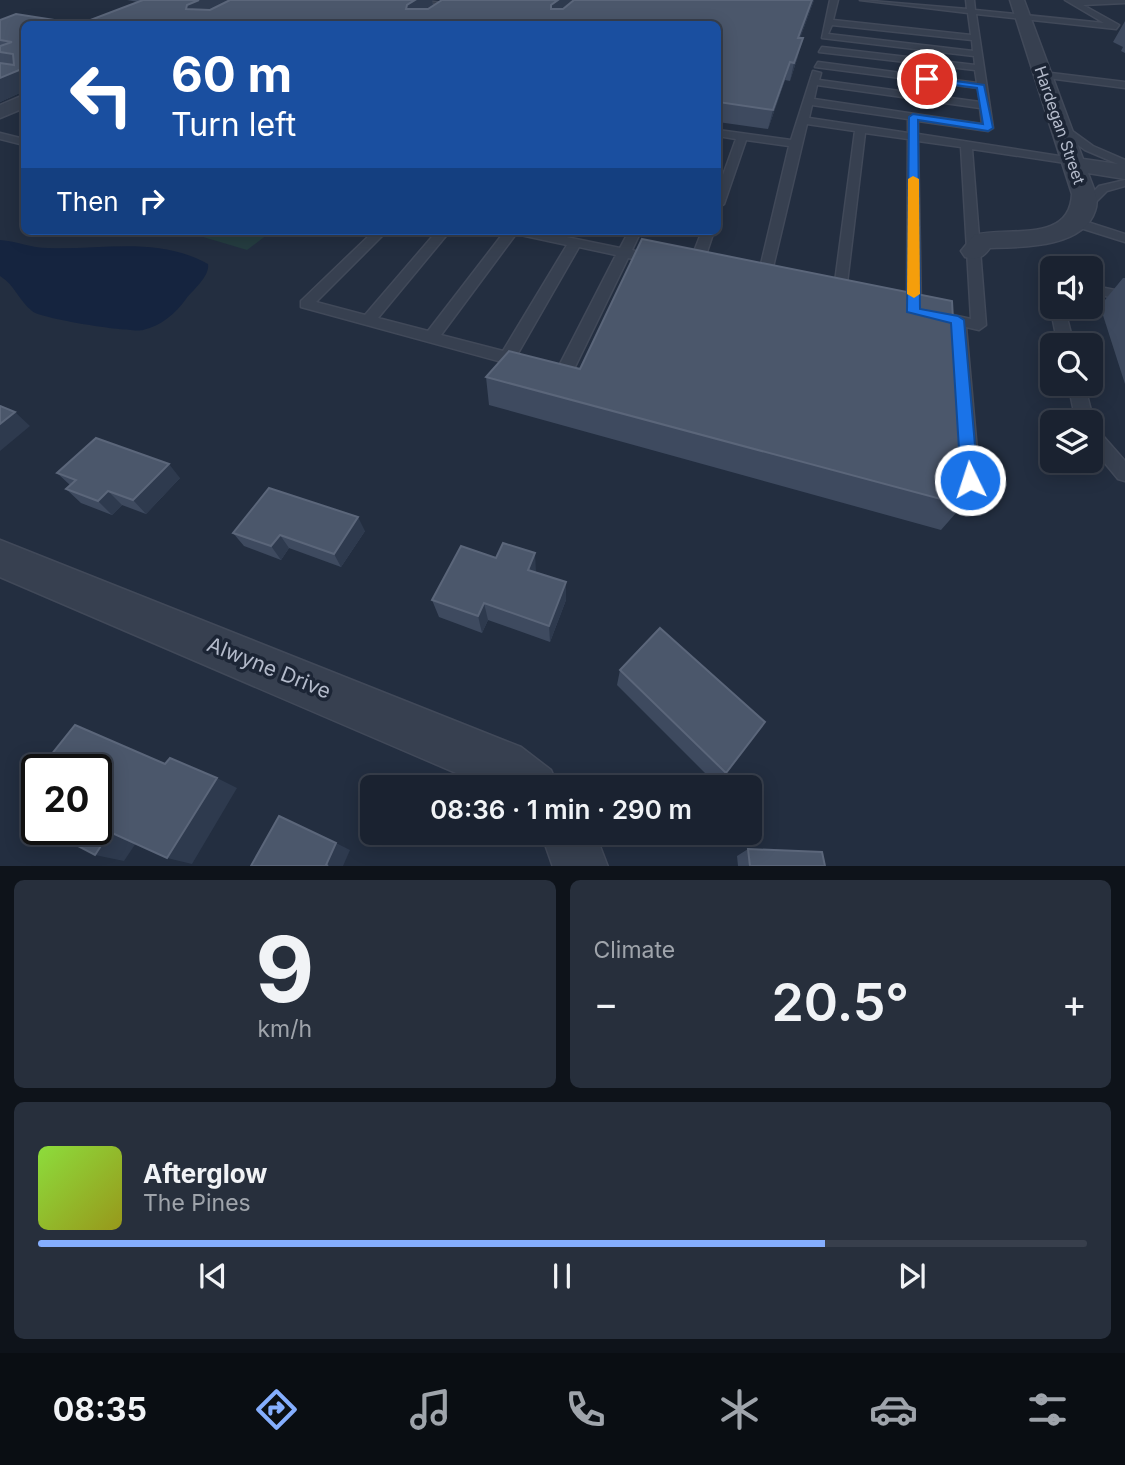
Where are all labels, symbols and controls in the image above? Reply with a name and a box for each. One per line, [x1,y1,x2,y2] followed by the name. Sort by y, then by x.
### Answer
[171,45,292,104] text: 60 m
[56,49,147,140] icon: left
[897,49,957,109] pin
[908,60,946,98] icon: arrive
[1030,63,1090,187] street label: Hardegan Street
[171,105,296,144] text: Turn left
[133,182,171,220] icon: right
[56,186,119,217] text: Then
[1040,256,1103,473] map controls
[1040,256,1103,319] button: sound
[1040,333,1103,396] button: search
[1040,410,1103,473] button: layers
[933,443,1007,517] position arrow
[204,631,335,704] street label: Alwyne Drive
[21,754,112,845] speed limit sign: 20
[430,794,692,825] text: 08:36 · 1 min · 290 m
[255,914,314,1024] text: 9
[594,936,675,964] text: Climate
[771,971,909,1034] text: 20.5°
[594,980,619,1026] text: −
[1062,980,1087,1026] text: +
[257,1015,312,1043] text: km/h
[143,1158,267,1189] text: Afterglow
[143,1189,251,1217] text: The Pines
[194,1257,232,1295] icon: previous
[543,1257,581,1295] icon: pause
[893,1257,931,1295] icon: next
[252,1385,301,1434] icon: directions
[406,1385,455,1434] icon: music
[561,1385,610,1434] icon: phone
[715,1385,764,1434] icon: climate
[869,1385,918,1434] icon: car
[1023,1385,1072,1434] icon: filters
[53,1390,147,1429] text: 08:35

